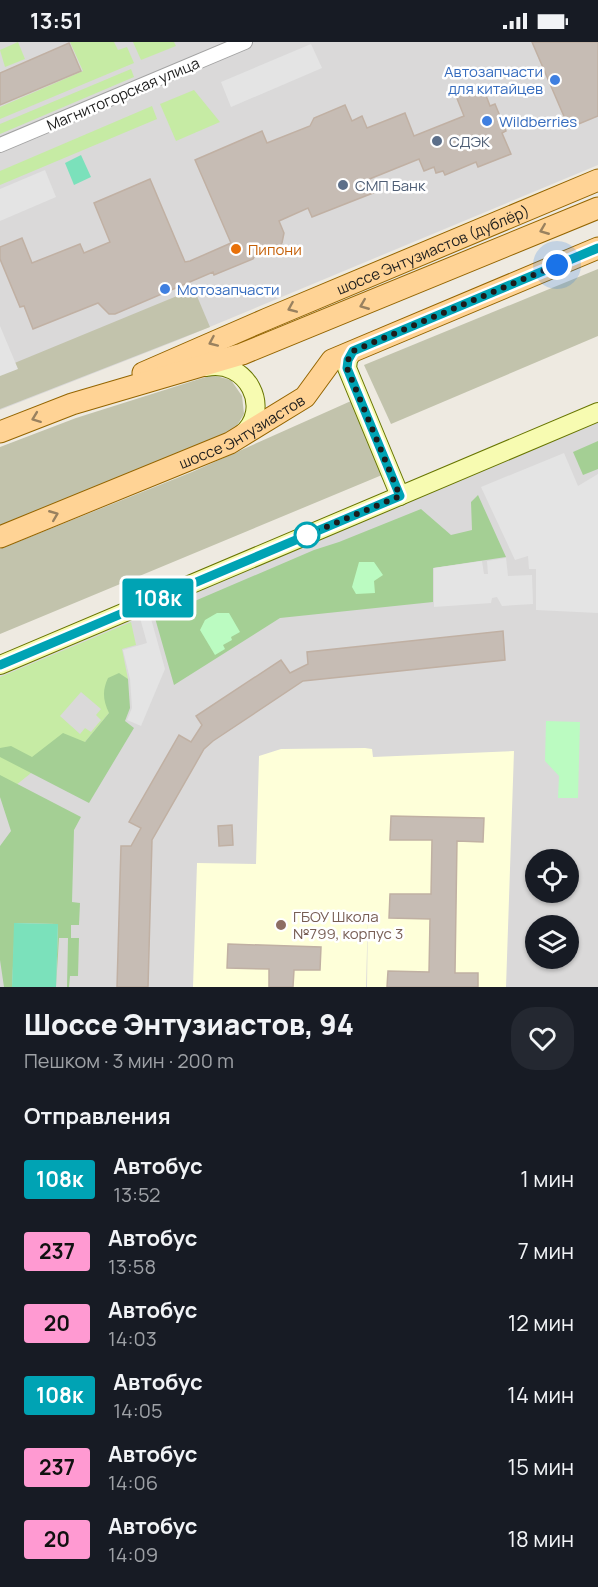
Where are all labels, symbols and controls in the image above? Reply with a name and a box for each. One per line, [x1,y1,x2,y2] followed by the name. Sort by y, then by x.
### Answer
[30,6,83,36] text: 13:51
[43,52,203,136] street label: Магнитогорская улица
[444,61,543,99] place label: Автозапчасти для китайцев
[548,73,562,87] marker: Автозапчасти для китайцев
[499,111,577,132] place label: Wildberries
[480,114,494,128] marker: Wildberries
[449,131,490,152] place label: СДЭК
[430,134,444,148] marker: СДЭК
[355,175,426,196] place label: СМП Банк
[336,178,350,192] marker: СМП Банк
[333,200,532,299] street label: шоссе Энтузиастов (дублёр)
[539,223,550,236] one-way arrow
[248,239,302,260] place label: Пипони
[229,242,243,256] marker: Пипони
[542,250,572,280] your location
[177,279,280,300] place label: Мотозапчасти
[158,282,172,296] marker: Мотозапчасти
[359,298,370,310] one-way arrow
[288,301,299,313] one-way arrow
[208,335,219,347] one-way arrow
[175,389,309,473] street label: шоссе Энтузиастов
[31,411,42,423] one-way arrow
[48,510,59,522] one-way arrow
[294,522,320,548] unlabelled marker
[116,578,200,618] line badge: 108к
[134,584,182,612] text: 108к
[525,849,579,969] map controls
[525,849,579,903] button: locate
[293,906,403,944] place label: ГБОУ Школа №799, корпус 3
[525,915,579,969] button: layers
[274,918,288,932] marker: ГБОУ Школа №799, корпус 3
[24,1005,354,1043] text: Шоссе Энтузиастов, 94
[511,1007,574,1070] button: heart
[24,1047,234,1074] text: Пешком · 3 мин · 200 m
[24,1101,171,1131] text: Отправления
[113,1151,203,1181] text: Автобус
[520,1164,574,1194] text: 1 мин
[36,1165,83,1193] text: 108к
[113,1181,160,1208] text: 13:52
[108,1223,197,1253] text: Автобус
[518,1236,574,1266] text: 7 мин
[39,1237,75,1265] text: 237
[108,1253,156,1280] text: 13:58
[108,1295,197,1325] text: Автобус
[508,1308,574,1338] text: 12 мин
[44,1309,70,1337] text: 20
[108,1325,157,1352] text: 14:03
[113,1367,203,1397] text: Автобус
[507,1380,574,1410] text: 14 мин
[36,1381,83,1409] text: 108к
[113,1397,163,1424] text: 14:05
[108,1439,197,1469] text: Автобус
[508,1452,574,1482] text: 15 мин
[39,1453,75,1481] text: 237
[108,1469,158,1496] text: 14:06
[108,1511,197,1541] text: Автобус
[508,1524,574,1554] text: 18 мин
[44,1525,70,1553] text: 20
[108,1541,158,1568] text: 14:09

